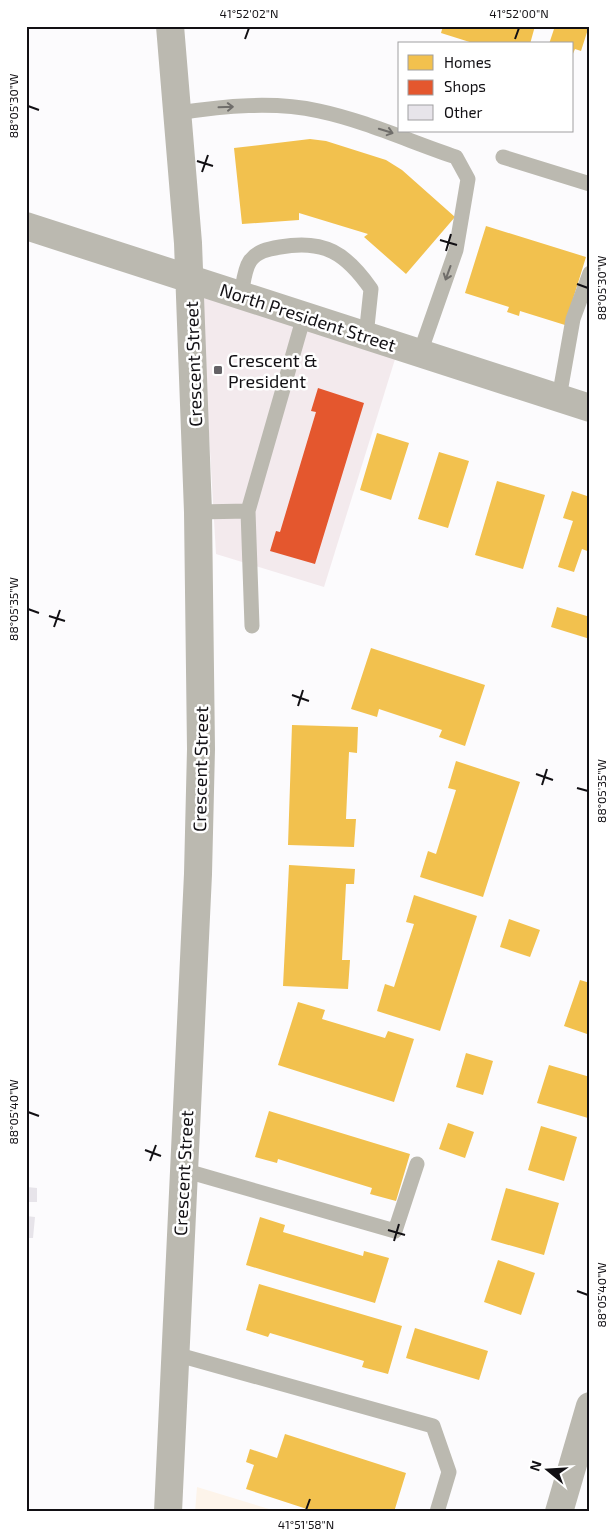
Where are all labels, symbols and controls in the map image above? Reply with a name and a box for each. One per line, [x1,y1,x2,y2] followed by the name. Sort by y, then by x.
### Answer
[220,6,278,20] text: 41°52'02"N
[489,6,549,20] text: 41°52'00"N
[398,42,574,132] legend
[444,53,491,71] text: Homes
[6,74,20,138] text: 88°05'30"W
[444,77,486,95] text: Shops
[218,102,234,111] one-way arrow
[444,103,483,121] text: Other
[377,127,393,136] one-way arrow
[594,256,608,320] text: 88°05'30"W
[443,265,452,281] one-way arrow
[217,278,399,356] street label: North President Street
[180,301,206,427] street label: Crescent Street
[228,349,318,392] place label: Crescent & President
[212,364,224,376] marker: Crescent & President
[6,577,20,641] text: 88°05'35"W
[188,706,212,832] street label: Crescent Street
[594,759,608,823] text: 88°05'35"W
[6,1079,20,1145] text: 88°05'40"W
[169,1110,197,1236] street label: Crescent Street
[594,1262,608,1328] text: 88°05'40"W
[524,1446,574,1496] north arrow
[526,1458,545,1473] text: N
[278,1517,334,1531] text: 41°51'58"N

